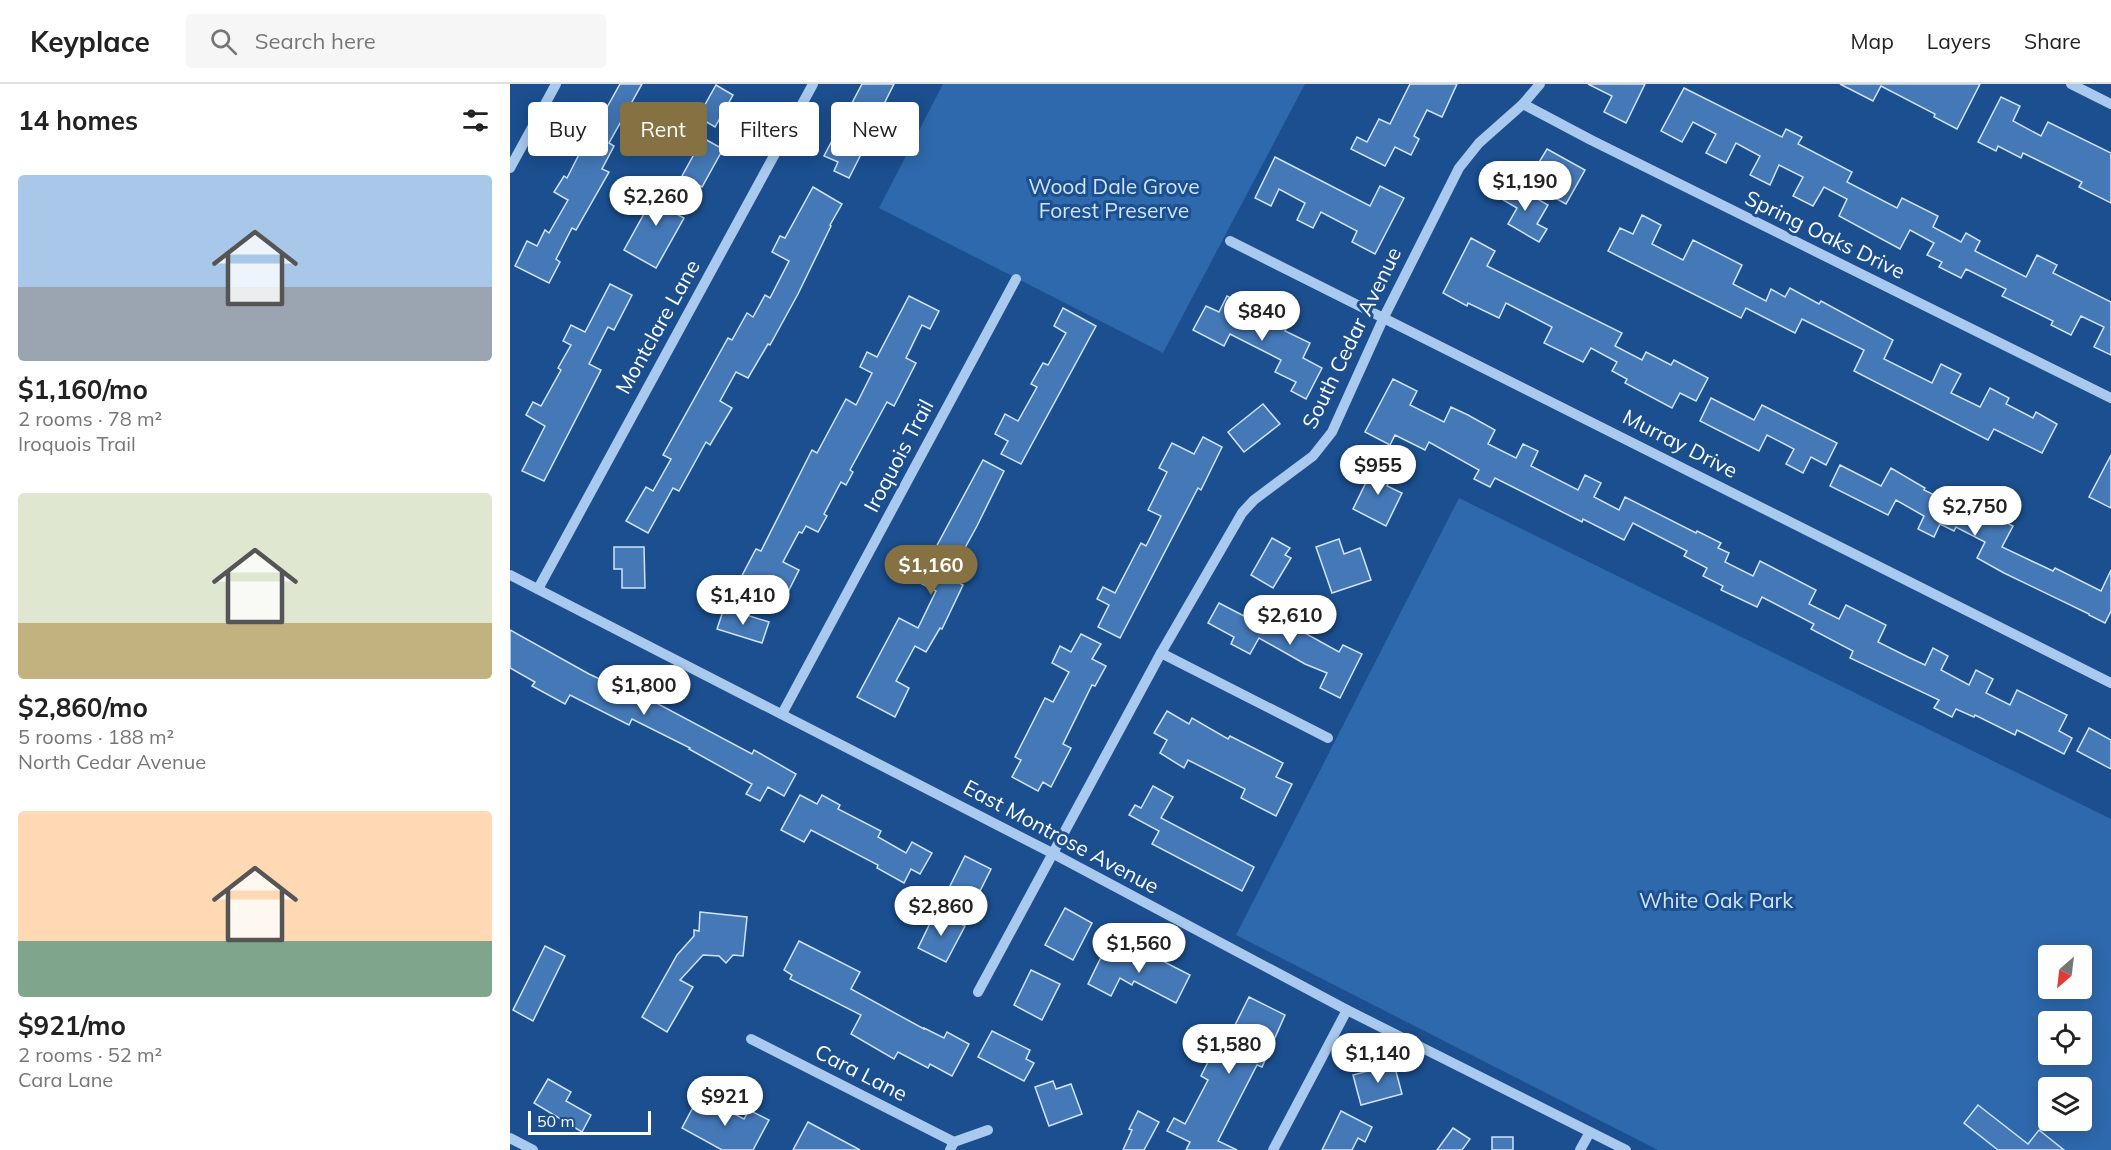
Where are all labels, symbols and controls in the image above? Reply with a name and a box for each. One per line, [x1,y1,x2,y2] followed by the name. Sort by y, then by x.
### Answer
[186,14,606,68] search box
[30,24,150,59] text: Keyplace
[207,25,240,58] icon: search
[255,27,376,55] text: Search here
[1851,28,1894,54] text: Map
[1927,28,1991,54] text: Layers
[2024,28,2081,54] text: Share
[528,102,608,156] chip: Buy
[620,102,707,156] chip: Rent
[719,102,819,156] chip: Filters
[831,102,919,156] chip: New
[18,104,138,137] text: 14 homes
[459,104,492,137] icon: filters
[1476,161,1574,212] pin: $1,190
[1493,168,1557,193] text: $1,190
[1028,173,1200,223] park label: Wood Dale Grove Forest Preserve
[607,176,705,227] pin: $2,260
[624,183,688,208] text: $2,260
[1741,184,1910,284] street label: Spring Oaks Drive
[201,214,309,322] icon: home
[1296,243,1406,433] street label: South Cedar Avenue
[609,255,705,398] street label: Montclare Lane
[1226,291,1298,342] pin: $840
[1238,298,1286,323] text: $840
[18,373,148,406] text: $1,160/mo
[858,395,939,516] street label: Iroquois Trail
[1619,403,1742,483] street label: Murray Drive
[18,406,162,431] text: 2 rooms · 78 m²
[18,431,136,456] text: Iroquois Trail
[1342,445,1414,496] pin: $955
[1354,452,1402,477] text: $955
[1926,486,2024,537] pin: $2,750
[1943,493,2007,518] text: $2,750
[201,532,309,640] icon: home
[882,545,980,596] pin: $1,160
[899,552,963,577] text: $1,160
[694,575,792,626] pin: $1,410
[711,582,775,607] text: $1,410
[1241,595,1339,646] pin: $2,610
[1258,602,1322,627] text: $2,610
[595,665,693,716] pin: $1,800
[612,672,676,697] text: $1,800
[18,691,148,724] text: $2,860/mo
[18,724,174,749] text: 5 rooms · 188 m²
[18,749,206,774] text: North Cedar Avenue
[959,774,1164,899] street label: East Montrose Avenue
[201,850,309,958] icon: home
[892,886,990,937] pin: $2,860
[1639,887,1793,913] park label: White Oak Park
[909,893,973,918] text: $2,860
[1090,923,1188,974] pin: $1,560
[1107,930,1171,955] text: $1,560
[2038,945,2092,999] north arrow
[2038,945,2092,1131] map controls
[18,1009,126,1042] text: $921/mo
[2038,1011,2092,1065] button: locate
[1180,1024,1278,1075] pin: $1,580
[1197,1031,1261,1056] text: $1,580
[1329,1033,1427,1084] pin: $1,140
[811,1038,912,1106] street label: Cara Lane
[1346,1040,1410,1065] text: $1,140
[18,1042,162,1067] text: 2 rooms · 52 m²
[18,1067,113,1092] text: Cara Lane
[689,1076,761,1127] pin: $921
[2038,1077,2092,1131] button: layers
[701,1083,749,1108] text: $921
[528,1108,651,1136] scale bar
[537,1111,574,1131] text: 50 m

